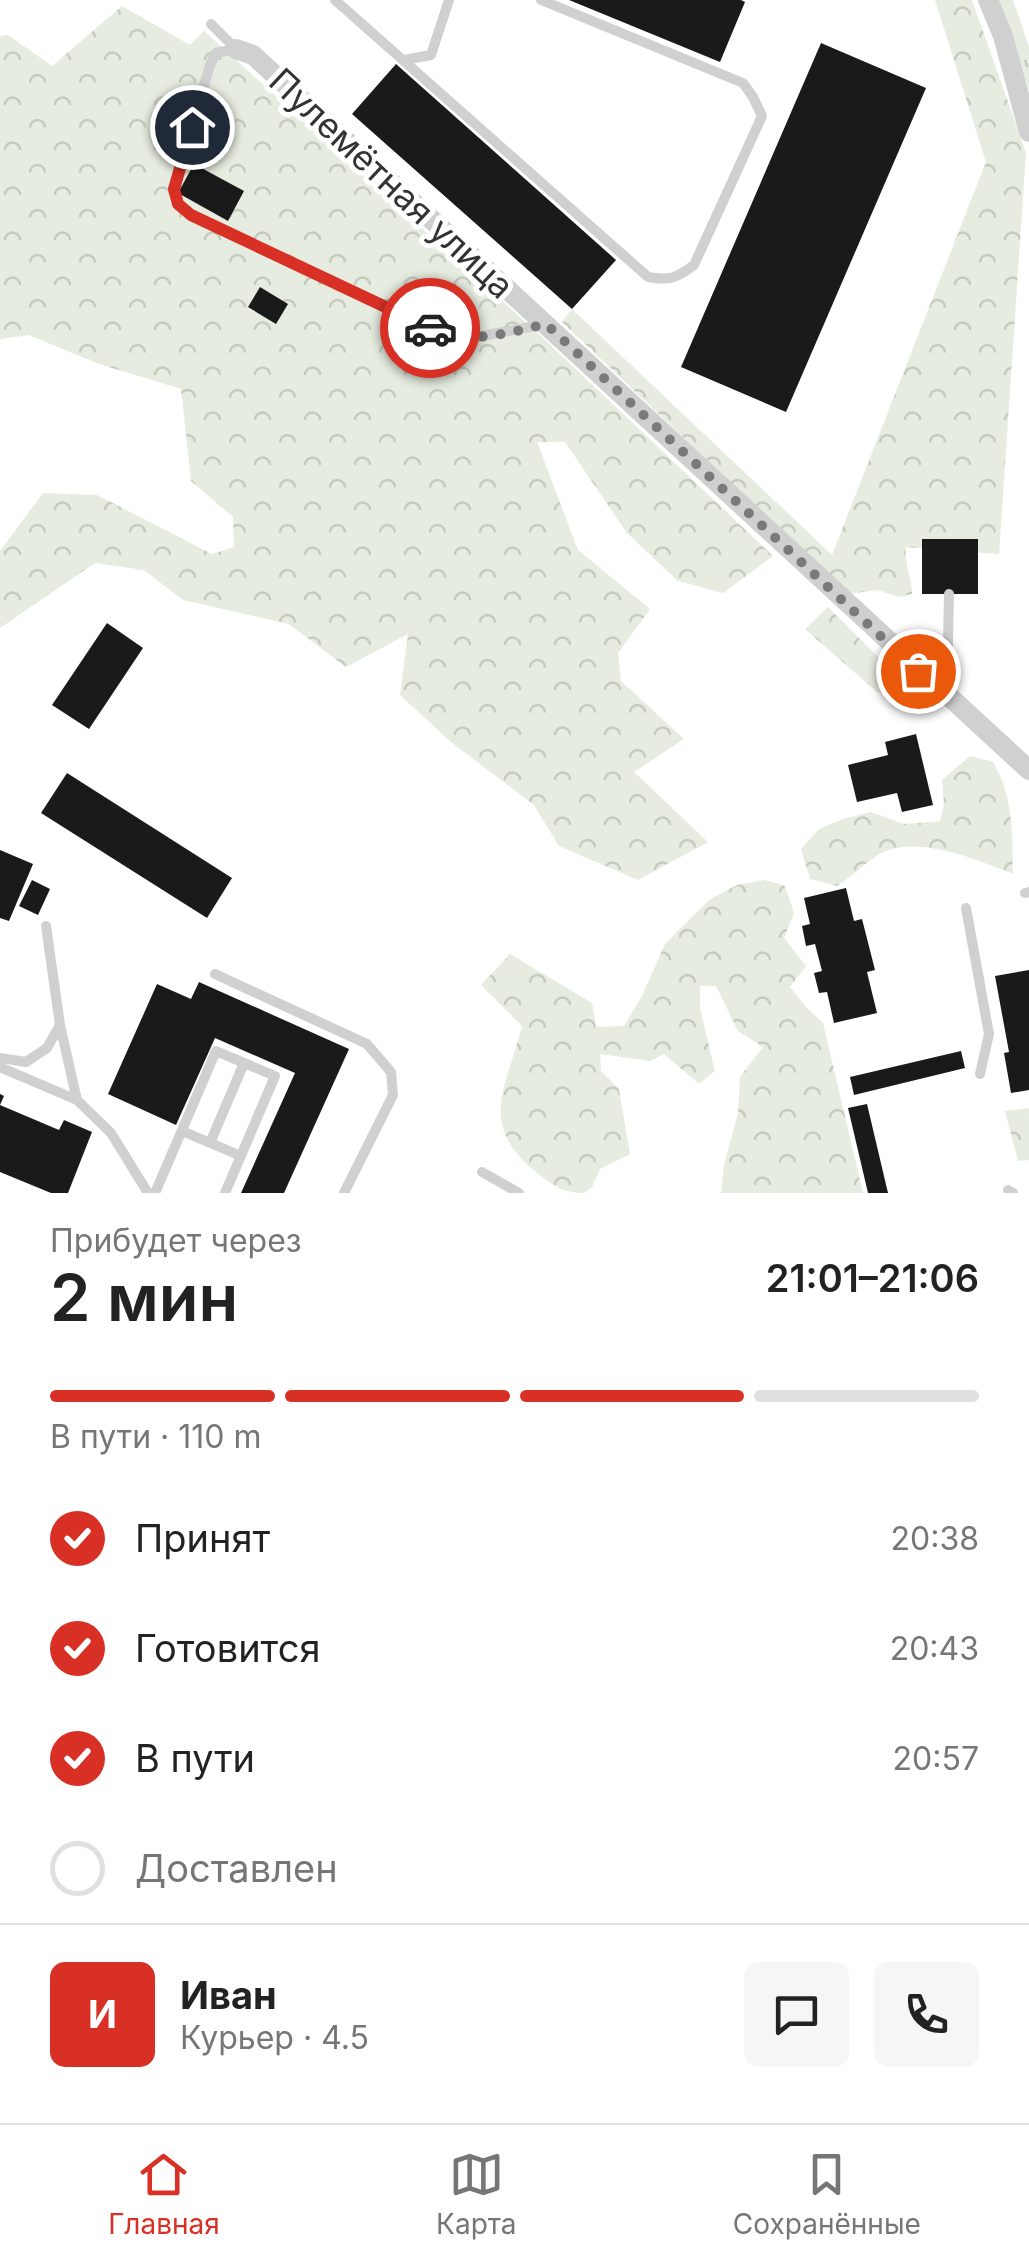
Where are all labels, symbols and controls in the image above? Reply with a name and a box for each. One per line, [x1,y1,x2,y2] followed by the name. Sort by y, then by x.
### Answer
[261,59,523,307] street label: Пулемётная улица
[150,85,235,170] pin
[165,100,220,155] icon: home
[380,278,480,378] courier
[403,301,458,356] icon: car
[876,629,961,714] pin
[891,644,946,699] icon: bag
[50,1221,302,1260] text: Прибудет через
[766,1255,979,1301] text: 21:01–21:06
[50,1258,238,1337] text: 2 мин
[50,1417,262,1456] text: В пути · 110 m
[50,1511,105,1566] icon: check
[135,1515,270,1561] text: Принят
[891,1519,979,1558] text: 20:38
[50,1621,105,1676] icon: check
[135,1625,320,1671] text: Готовится
[890,1629,979,1668] text: 20:43
[50,1731,105,1786] icon: check
[135,1735,255,1781] text: В пути
[893,1739,979,1778] text: 20:57
[135,1845,338,1891] text: Доставлен
[744,1962,849,2067] button: chat
[874,1962,979,2067] button: phone
[180,1972,277,2018] text: Иван
[88,1991,117,2037] text: И
[180,2018,369,2057] text: Курьер · 4.5
[108,2147,220,2241] tab: Главная
[436,2147,517,2241] tab: Карта
[733,2147,921,2241] tab: Сохранённые

